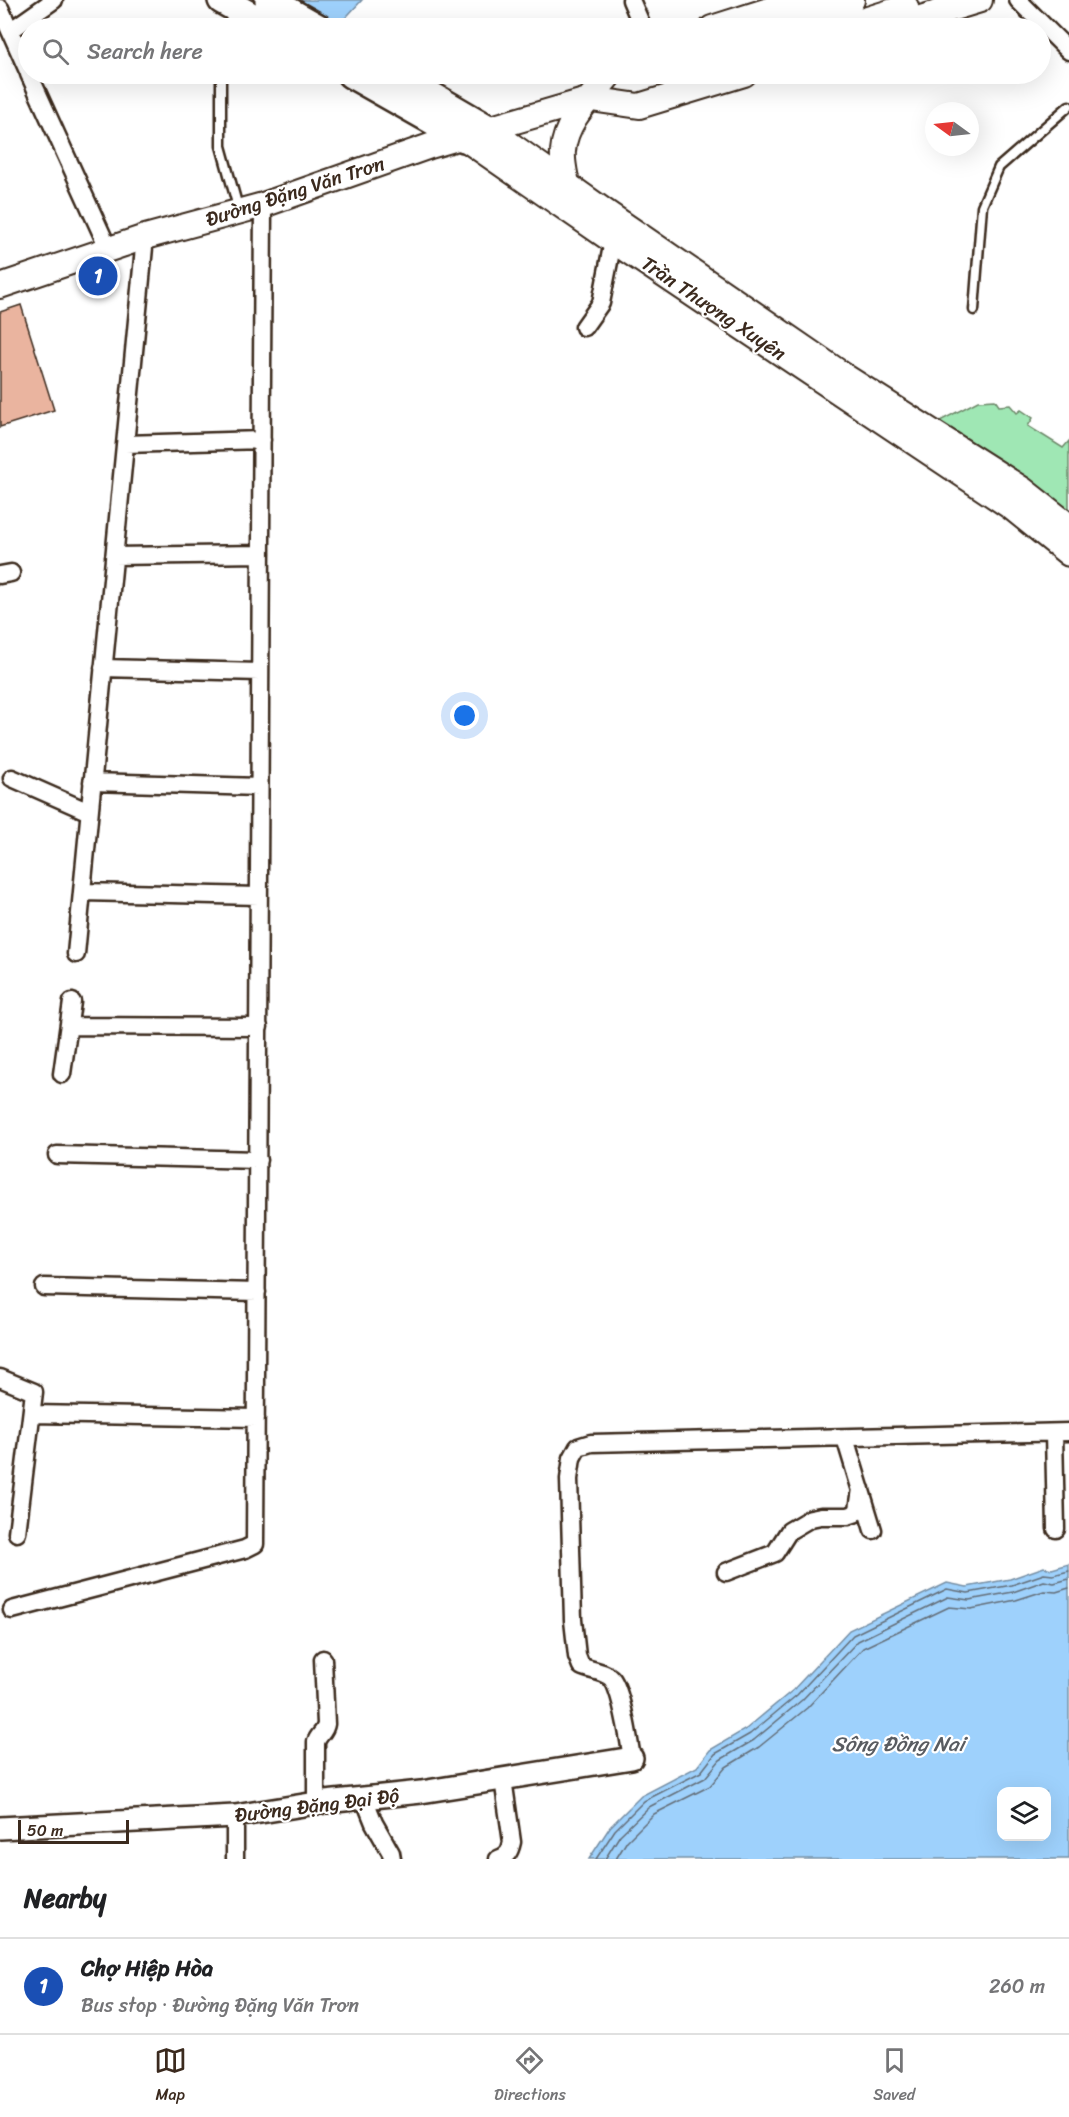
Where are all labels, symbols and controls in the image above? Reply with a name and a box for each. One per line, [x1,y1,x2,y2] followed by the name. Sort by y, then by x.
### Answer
[18,18,1051,84] search box
[87,32,203,71] text: Search here
[39,35,72,68] icon: search
[925,102,979,156] north arrow
[201,146,389,237] street label: Đường Đặng Văn Trơn
[634,247,794,370] street label: Trần Thượng Xuyên
[78,254,118,298] pin: 1
[450,701,479,730] your location
[832,1725,969,1763] water label: Sông Đồng Nai
[233,1778,402,1833] street label: Đường Đặng Đại Độ
[997,1787,1051,1841] map controls
[997,1787,1051,1841] button: layers
[27,1816,63,1845] text: 50 m
[18,1817,129,1844] scale bar
[24,1875,106,1921] text: Nearby
[81,1949,213,1988] text: Chợ Hiệp Hòa
[39,1969,48,2004] text: 1
[989,1969,1045,2004] text: 260 m
[81,1988,359,2023] text: Bus stop · Đường Đặng Văn Trơn
[154,2044,187,2109] tab: Map
[494,2044,566,2109] tab: Directions
[873,2044,915,2109] tab: Saved

